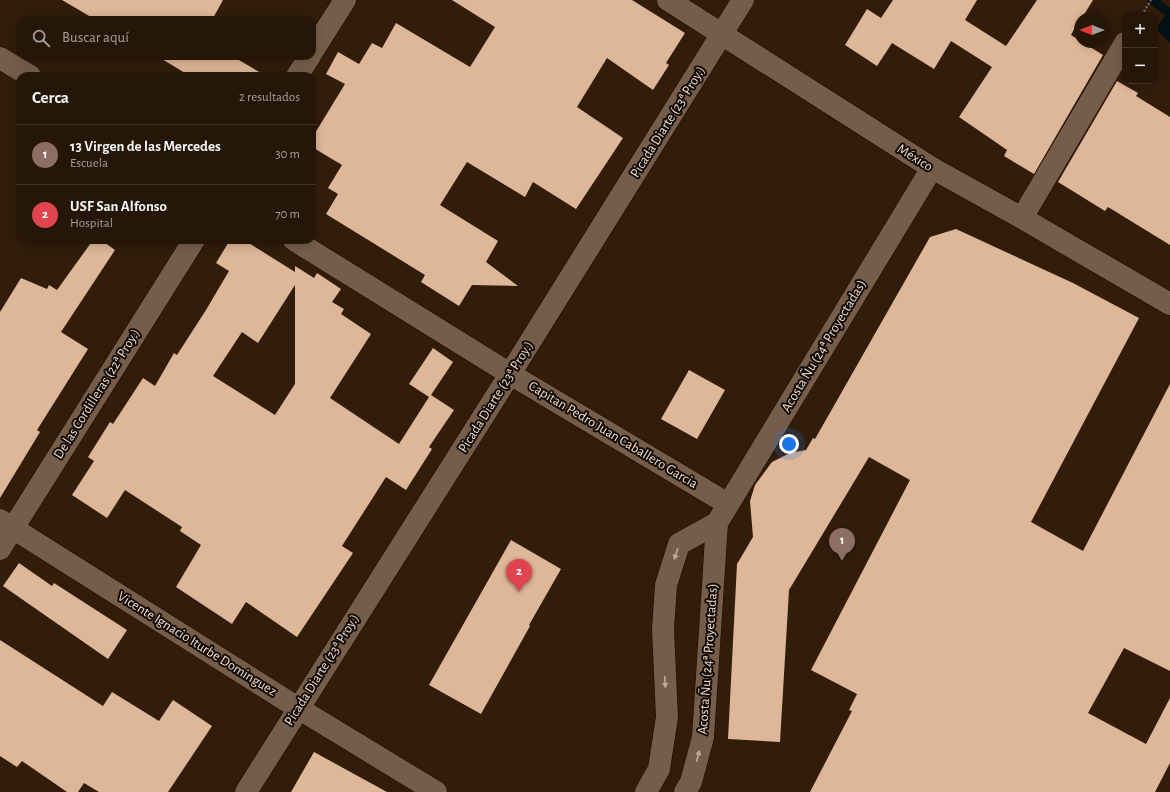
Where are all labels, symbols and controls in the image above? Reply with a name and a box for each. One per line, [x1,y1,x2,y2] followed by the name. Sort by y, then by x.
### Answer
[1074,12,1110,48] north arrow
[1122,12,1158,84] map controls
[1122,12,1158,48] button: +
[16,16,316,60] search box
[30,27,52,49] icon: search
[62,30,129,45] text: Buscar aquí
[1122,48,1158,84] button: −
[628,64,708,180] street label: Picada Diarte (23ª Proy.)
[32,89,69,106] text: Cerca
[239,91,300,104] text: 2 resultados
[70,139,221,154] text: 13 Virgen de las Mercedes
[895,142,935,174] street label: México
[43,148,47,161] text: 1
[275,148,300,161] text: 30 m
[70,157,108,170] text: Escuela
[70,199,167,214] text: USF San Alfonso
[42,208,48,221] text: 2
[275,208,300,221] text: 70 m
[70,217,113,230] text: Hospital
[777,277,869,414] street label: Acosta Ñu (24ª Proyectadas)
[51,327,143,461] street label: De las Cordilleras (22ª Proy.)
[456,339,536,455] street label: Picada Diarte (23ª Proy.)
[526,379,701,491] street label: Capitan Pedro Juan Caballero Garcia
[779,434,799,454] your location
[829,528,855,561] pin: 1
[673,548,679,560] one-way arrow
[506,559,532,592] pin: 2
[694,583,720,735] street label: Acosta Ñu (24ª Proyectadas)
[115,589,279,699] street label: Vicente Ignacio Iturbe Dominguez
[282,612,362,728] street label: Picada Diarte (23ª Proy.)
[662,676,669,688] one-way arrow
[695,749,701,761] one-way arrow

